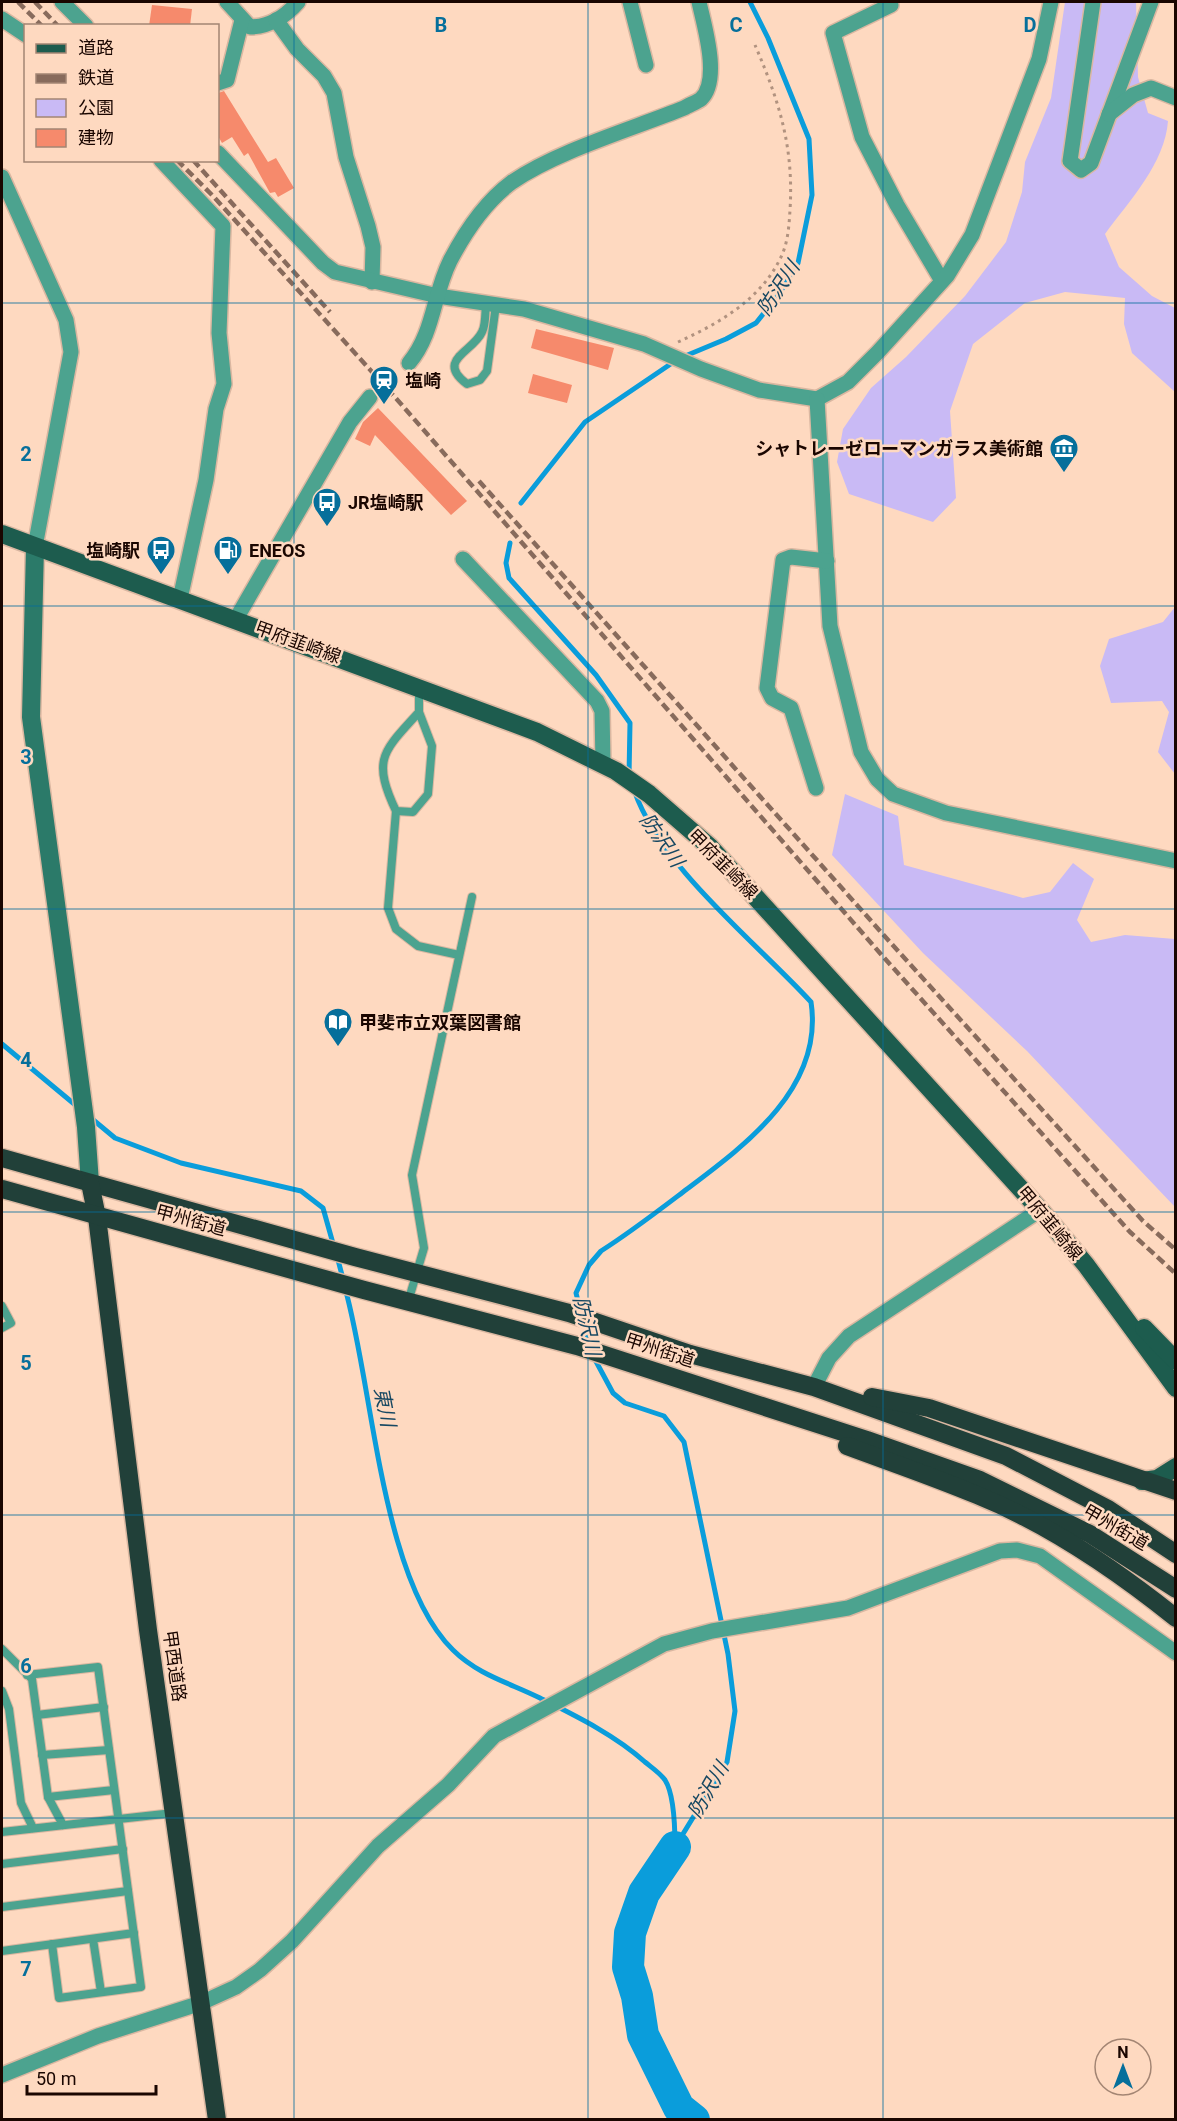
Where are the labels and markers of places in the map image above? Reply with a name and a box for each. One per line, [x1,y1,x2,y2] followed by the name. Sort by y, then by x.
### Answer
[368,364,400,406] station icon: 塩崎
[405,370,441,391] place label: 塩崎
[1048,432,1080,474] museum icon: シャトレーゼローマンガラス美術館
[755,438,1043,459] place label: シャトレーゼローマンガラス美術館
[311,486,343,528] bus stop icon: JR塩崎駅
[348,492,424,513] place label: JR塩崎駅
[145,534,177,576] bus stop icon: 塩崎駅
[212,534,244,576] fuel station icon: ENEOS
[86,540,140,561] place label: 塩崎駅
[249,540,305,561] place label: ENEOS
[322,1006,354,1048] library icon: 甲斐市立双葉図書館
[359,1012,521,1033] place label: 甲斐市立双葉図書館

